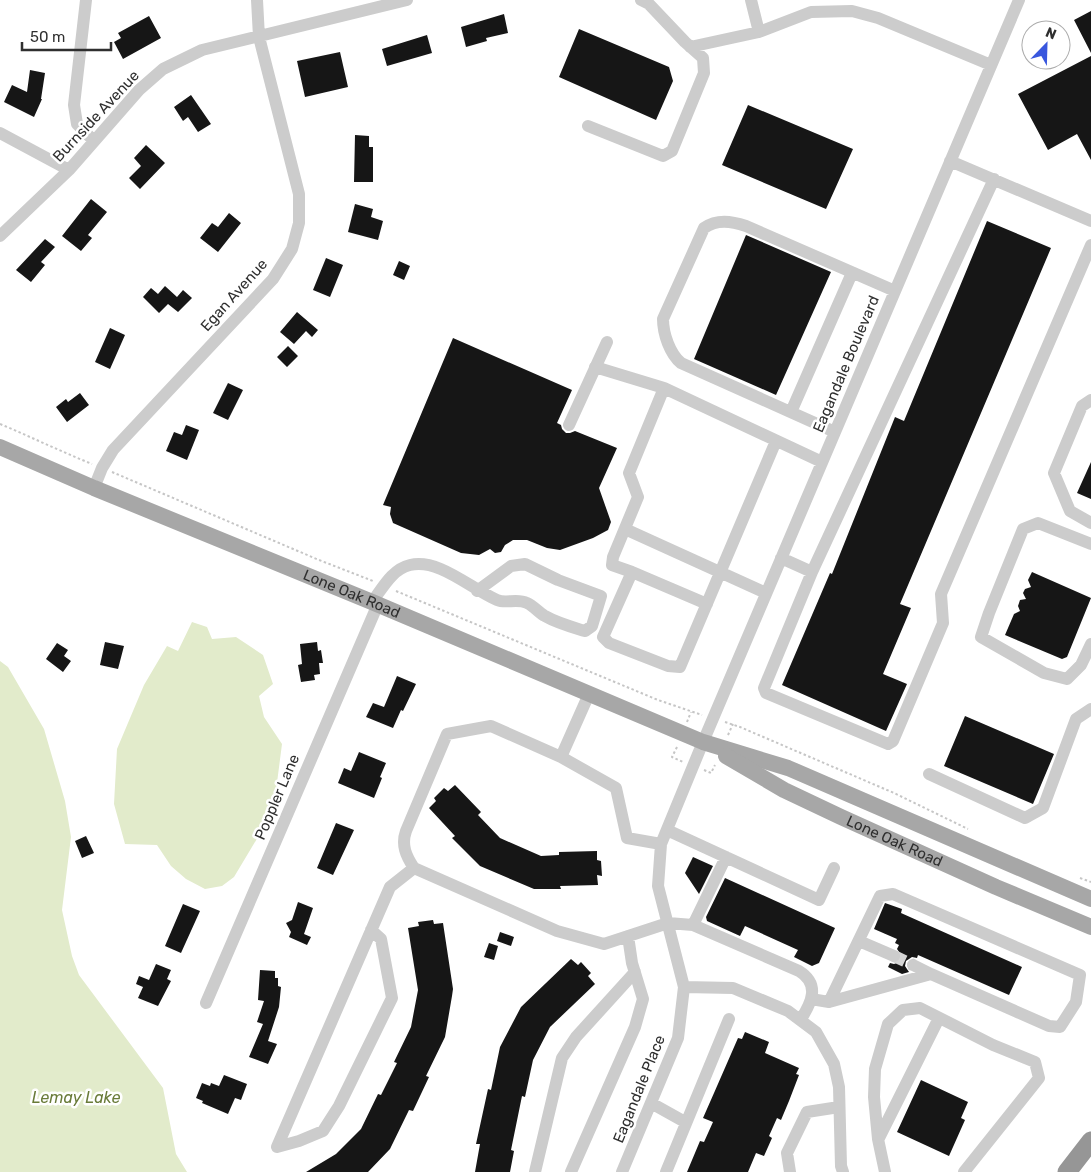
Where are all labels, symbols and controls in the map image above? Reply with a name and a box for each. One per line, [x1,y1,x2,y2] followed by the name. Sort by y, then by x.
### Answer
[22,20,111,52] scale bar
[1021,20,1071,70] north arrow
[1043,24,1059,43] text: N
[30,28,65,46] text: 50 m
[49,67,143,165] street label: Burnside Avenue
[197,255,271,335] street label: Egan Avenue
[809,293,883,435] street label: Eagandale Boulevard
[300,566,403,622] street label: Lone Oak Road
[251,751,303,843] street label: Poppler Lane
[844,812,945,871] street label: Lone Oak Road
[609,1032,669,1146] street label: Eagandale Place
[32,1088,120,1107] water label: Lemay Lake

